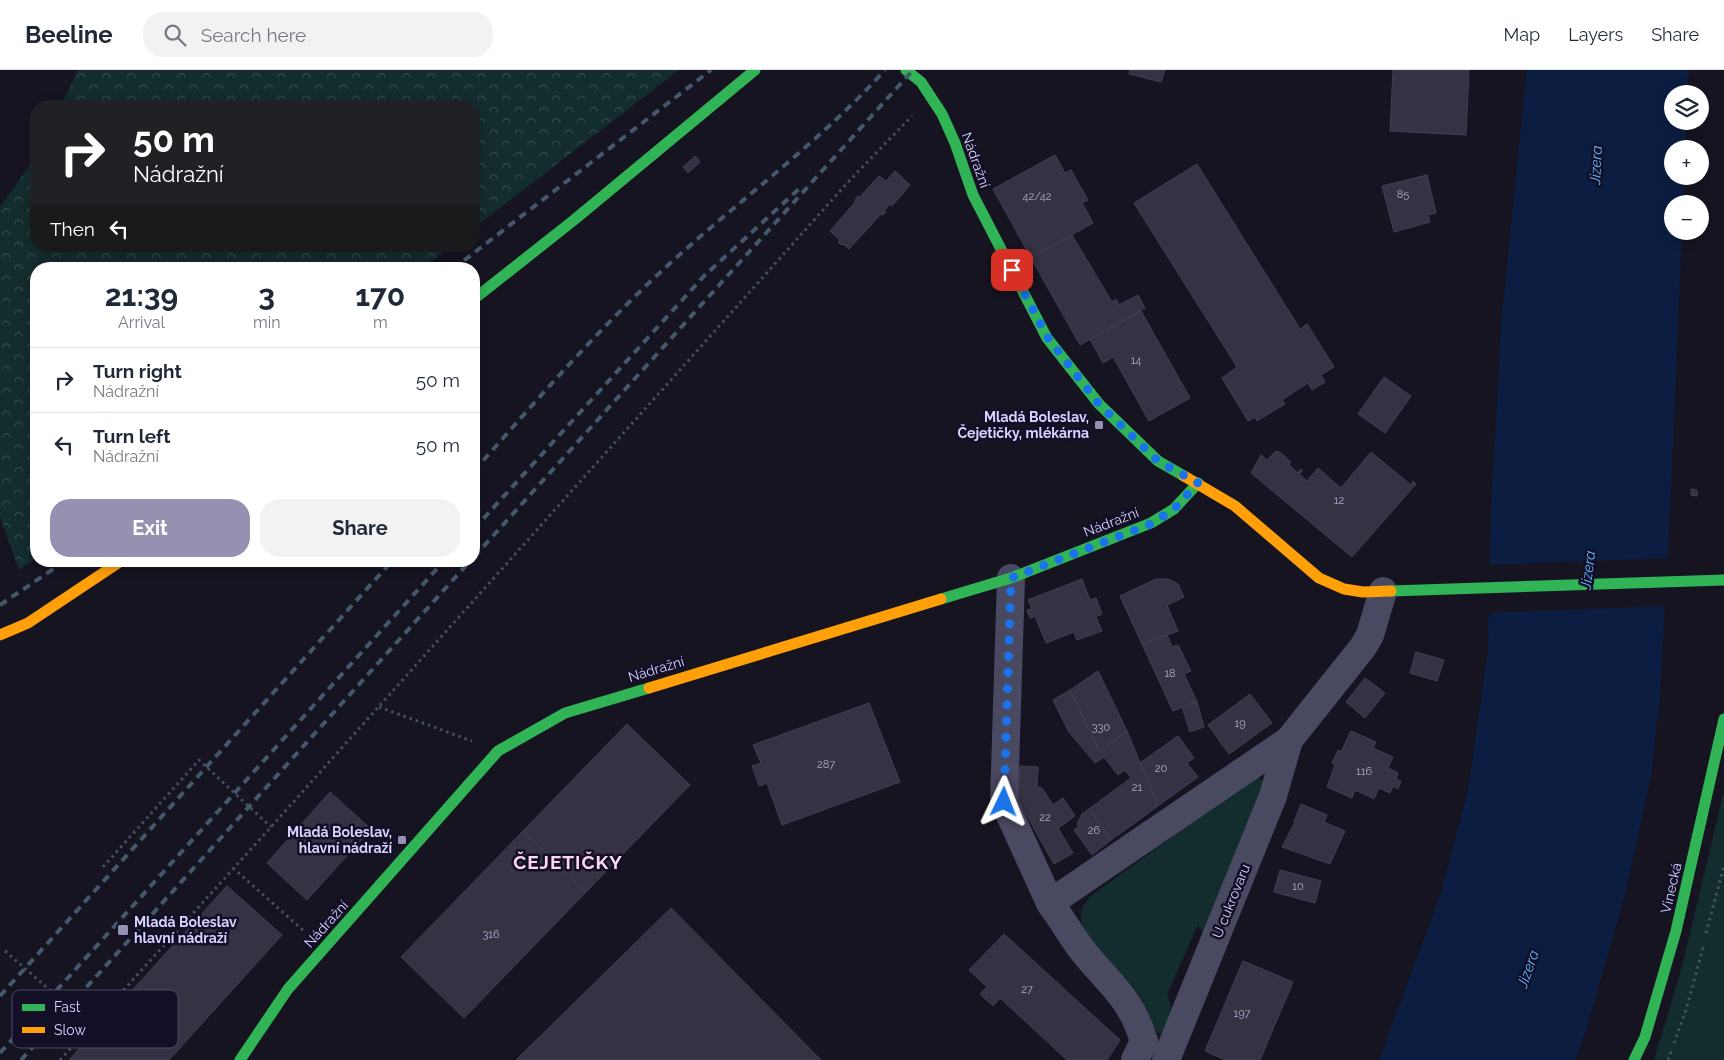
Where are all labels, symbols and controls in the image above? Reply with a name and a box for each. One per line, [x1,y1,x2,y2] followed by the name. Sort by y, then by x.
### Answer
[143,12,493,57] search box
[25,20,113,49] text: Beeline
[161,21,189,49] icon: search
[201,24,306,46] text: Search here
[1504,24,1540,45] text: Map
[1568,24,1623,45] text: Layers
[1651,24,1699,45] text: Share
[1664,85,1709,240] map controls
[1664,85,1709,130] button: layers
[133,119,215,160] text: 50 m
[50,120,115,185] icon: right
[959,130,994,191] street label: Nádražní
[1664,140,1709,185] button: +
[1586,145,1606,186] water label: Jizera
[133,161,224,187] text: Nádražní
[1397,188,1409,201] house number: 85
[1022,190,1052,203] house number: 42/42
[1664,195,1709,240] button: −
[105,215,133,243] icon: left
[50,218,95,240] text: Then
[991,249,1033,291] pin
[998,256,1026,284] icon: arrive
[105,278,178,313] text: 21:39
[258,278,275,313] text: 3
[355,278,405,313] text: 170
[118,313,165,332] text: Arrival
[253,313,281,332] text: min
[373,313,388,332] text: m
[1131,354,1141,367] house number: 14
[93,360,182,382] text: Turn right
[50,366,78,394] icon: right
[416,369,460,391] text: 50 m
[93,382,159,401] text: Nádražní
[957,409,1089,441] place label: Mladá Boleslav, Čejetičky, mlékárna
[1093,419,1105,431] marker: Mladá Boleslav, Čejetičky, mlékárna
[93,425,170,447] text: Turn left
[50,431,78,459] icon: left
[416,434,460,456] text: 50 m
[93,447,159,466] text: Nádražní
[1334,494,1344,507] house number: 12
[50,499,250,557] button: Exit
[260,499,460,557] button: Share
[1081,504,1142,540] street label: Nádražní
[1577,550,1599,591] water label: Jizera
[626,653,687,685] street label: Nádražní
[1164,667,1176,680] house number: 18
[1234,717,1246,730] house number: 19
[1092,721,1111,734] house number: 330
[817,758,835,771] house number: 287
[1155,762,1167,775] house number: 20
[1356,765,1372,778] house number: 116
[977,775,1029,827] position arrow
[1132,781,1143,794] house number: 21
[1039,811,1051,824] house number: 22
[287,824,392,856] place label: Mladá Boleslav, hlavní nádraží
[1088,824,1101,837] house number: 26
[396,834,408,846] marker: Mladá Boleslav, hlavní nádraží
[513,851,623,873] district label: ČEJETIČKY
[1657,861,1685,915] street label: Vinecká
[1209,862,1253,940] street label: U cukrovaru
[1292,880,1304,893] house number: 10
[301,897,352,951] street label: Nádražní
[134,914,237,946] place label: Mladá Boleslav hlavní nádraží
[116,923,130,937] marker: Mladá Boleslav hlavní nádraží
[482,928,500,941] house number: 316
[1513,948,1543,991] water label: Jizera
[1021,983,1033,996] house number: 27
[12,990,178,1048] legend
[54,999,81,1015] text: Fast
[1234,1007,1251,1020] house number: 197
[54,1022,86,1038] text: Slow

